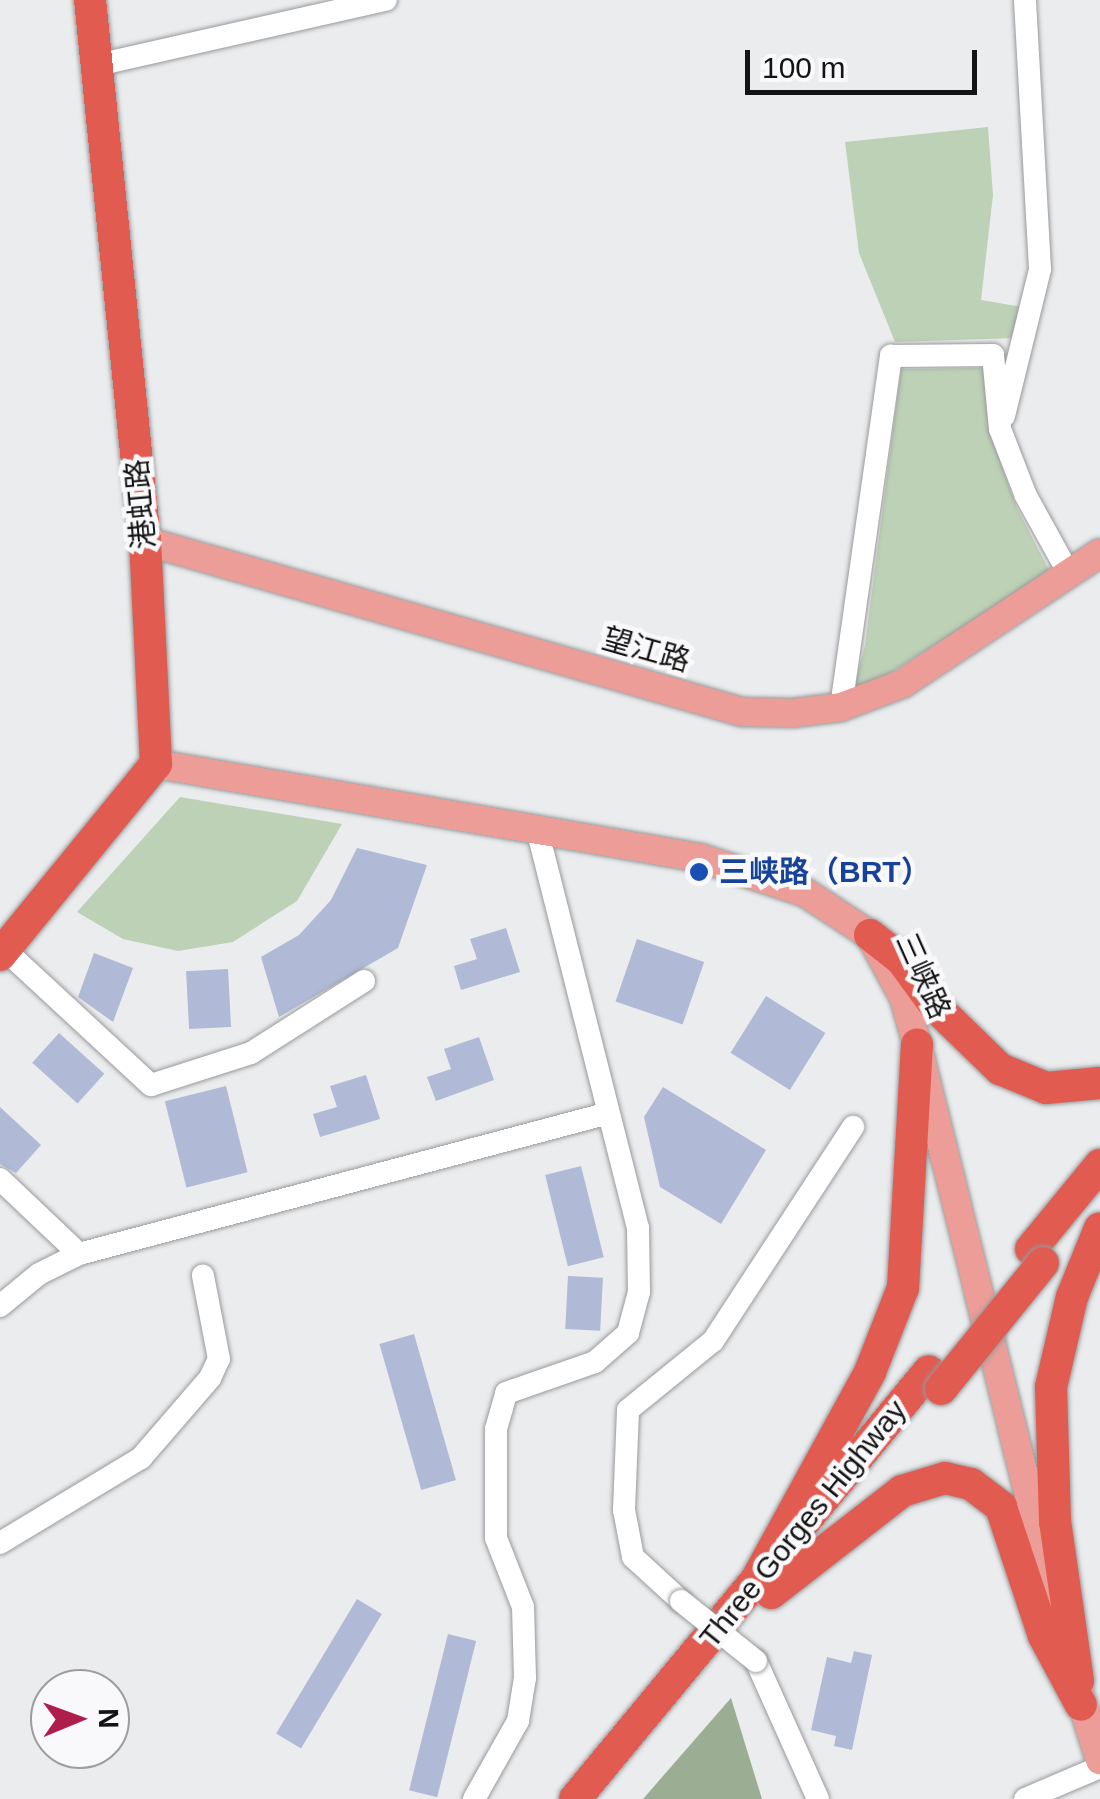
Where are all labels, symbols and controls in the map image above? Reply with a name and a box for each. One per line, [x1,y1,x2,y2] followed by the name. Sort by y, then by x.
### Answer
[750,30,982,92] scale bar
[762,51,845,84] text: 100 m
[119,458,163,550] street label: 港虹路
[598,620,694,680] street label: 望江路
[719,854,931,890] place label: 三峡路（BRT）
[688,861,710,883] marker: 三峡路（BRT）
[888,928,958,1024] street label: 三峡路
[692,1393,914,1655] street label: Three Gorges Highway
[30,1669,130,1769] north arrow
[93,1708,124,1729] text: N

